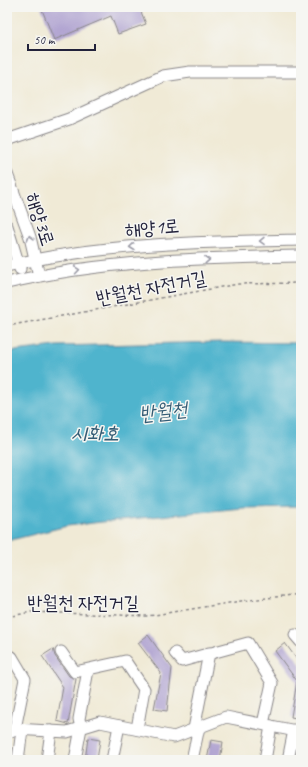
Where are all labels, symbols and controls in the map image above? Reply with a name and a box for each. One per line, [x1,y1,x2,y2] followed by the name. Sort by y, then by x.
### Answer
[28,26,95,52] scale bar
[34,32,56,48] text: 50 m
[20,190,60,249] street label: 해양3로
[124,214,180,242] street label: 해양1로
[26,234,35,241] one-way arrow
[259,237,265,245] one-way arrow
[129,242,135,251] one-way arrow
[204,255,210,264] one-way arrow
[74,266,80,275] one-way arrow
[94,266,208,310] street label: 반월천 자전거길
[138,396,190,426] water label: 반월천
[71,421,119,446] water label: 시화호
[27,591,139,615] street label: 반월천 자전거길

